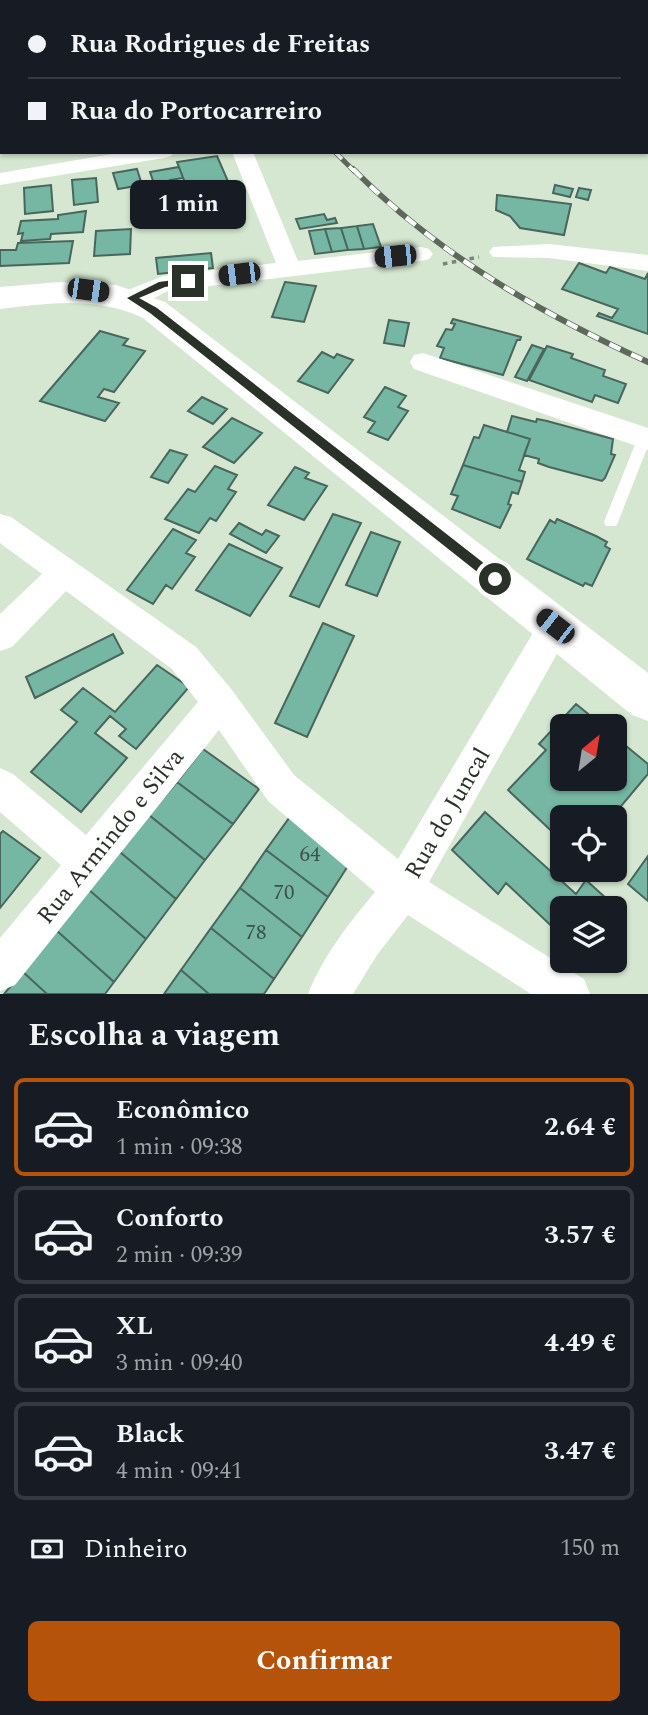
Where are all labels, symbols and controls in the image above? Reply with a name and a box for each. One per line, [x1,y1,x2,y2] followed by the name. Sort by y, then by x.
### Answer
[70,24,370,64] text: Rua Rodrigues de Freitas
[70,91,322,131] text: Rua do Portocarreiro
[130,180,246,229] callout: 1 min
[157,187,219,222] text: 1 min
[374,243,417,269] car
[217,261,262,287] car
[172,265,204,297] route end
[66,277,111,303] car
[479,563,511,595] route start
[532,605,579,647] car
[550,714,626,791] north arrow
[550,714,627,973] map controls
[28,741,193,932] street label: Rua Armindo e Silva
[396,741,500,886] street label: Rua do Juncal
[550,805,627,882] button: locate
[300,839,321,871] house number: 64
[274,877,295,909] house number: 70
[550,896,627,973] button: layers
[246,917,267,949] house number: 78
[28,1011,280,1060] text: Escolha a viagem
[116,1090,249,1130] text: Econômico
[32,1096,95,1159] icon: car
[544,1107,616,1147] text: 2.64 €
[116,1130,243,1165] text: 1 min · 09:38
[116,1198,224,1238] text: Conforto
[32,1204,95,1267] icon: car
[544,1215,616,1255] text: 3.57 €
[116,1238,243,1273] text: 2 min · 09:39
[116,1306,153,1346] text: XL
[32,1312,95,1375] icon: car
[544,1323,616,1363] text: 4.49 €
[116,1346,243,1381] text: 3 min · 09:40
[116,1414,184,1454] text: Black
[32,1420,95,1483] icon: car
[544,1431,616,1471] text: 3.47 €
[116,1454,243,1489] text: 4 min · 09:41
[84,1529,188,1569] text: Dinheiro
[28,1530,66,1568] icon: cash
[560,1531,620,1566] text: 150 m
[28,1621,620,1701] button: Confirmar

